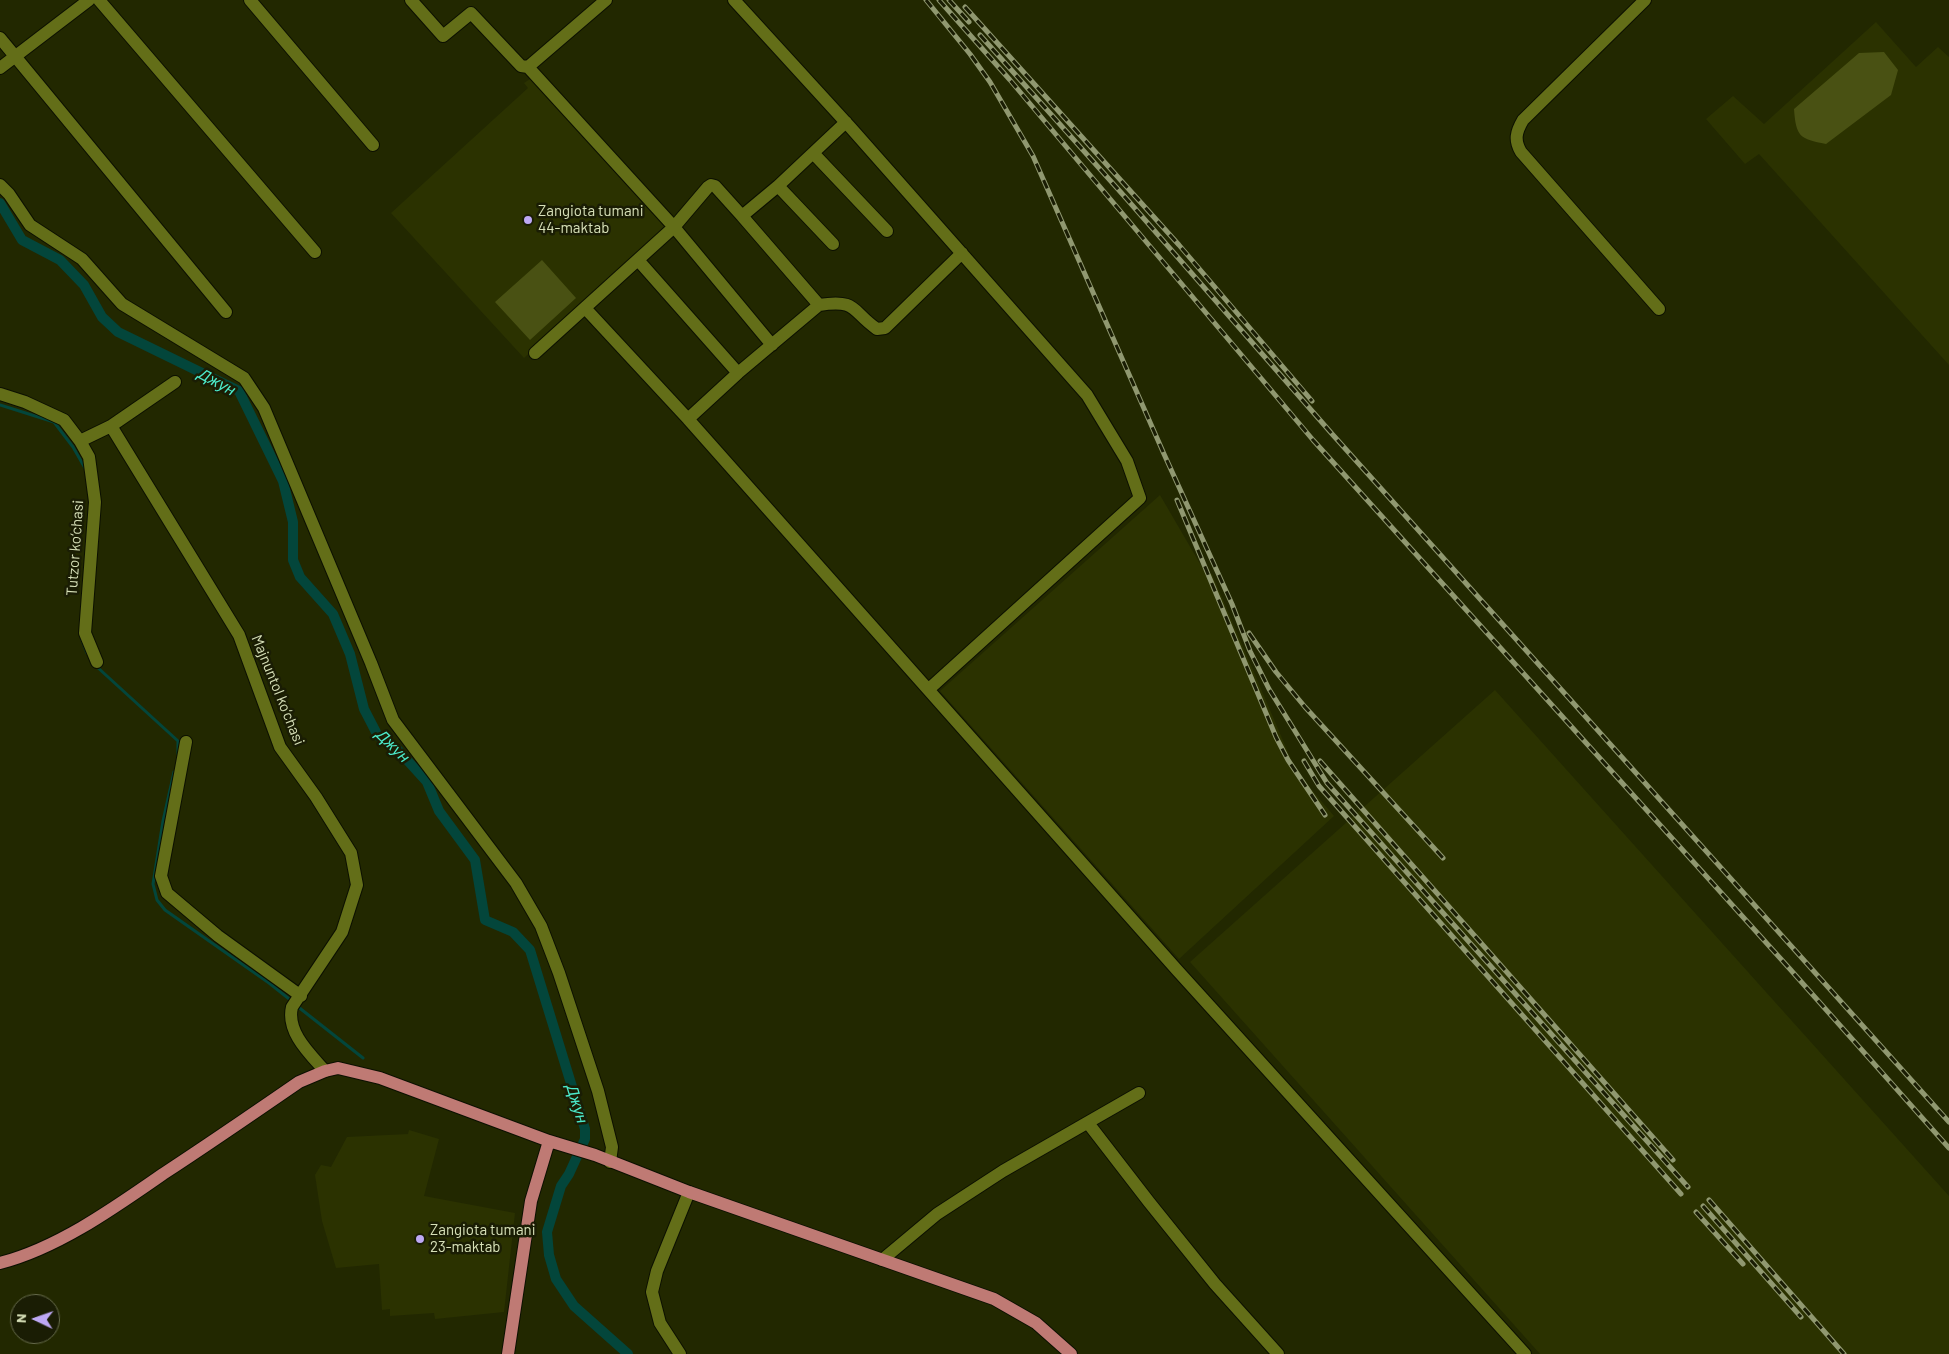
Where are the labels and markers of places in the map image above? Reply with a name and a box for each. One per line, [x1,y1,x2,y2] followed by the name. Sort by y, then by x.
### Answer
[538,202,644,237] place label: Zangiota tumani 44-maktab
[522,214,534,226] marker: Zangiota tumani 44-maktab
[430,1221,536,1256] place label: Zangiota tumani 23-maktab
[414,1233,426,1245] marker: Zangiota tumani 23-maktab

